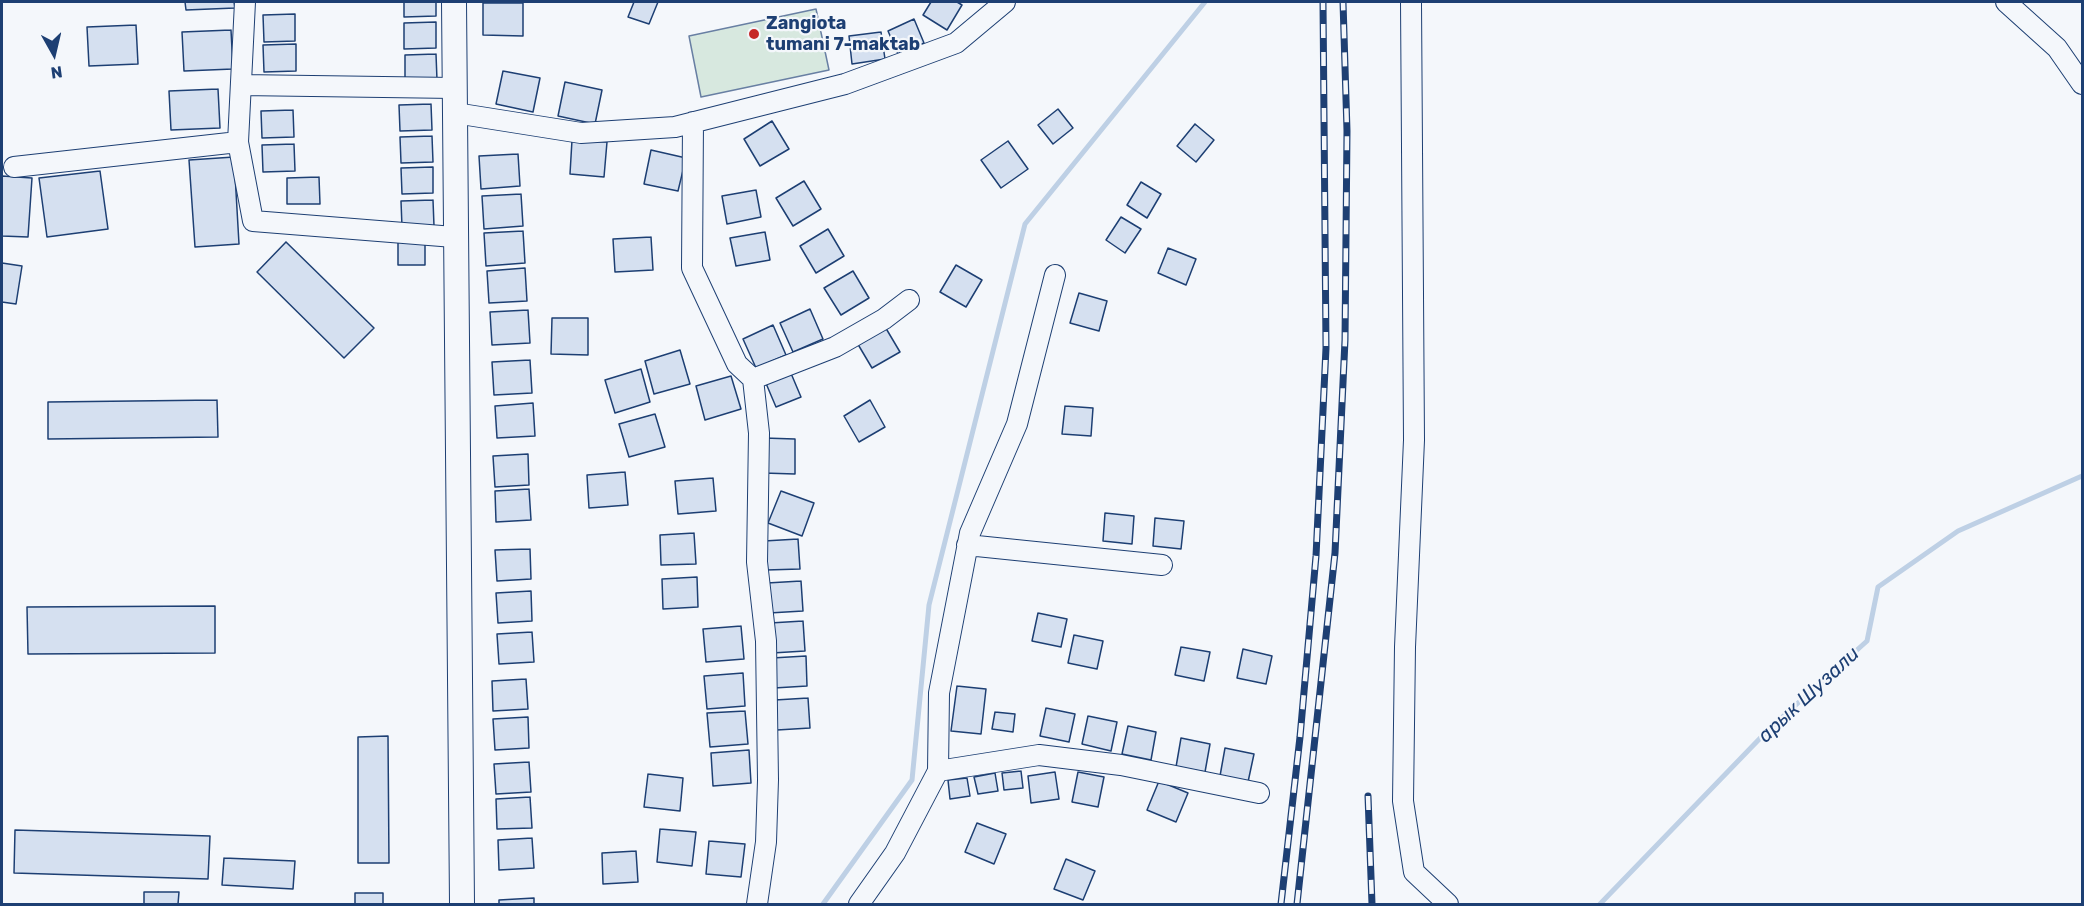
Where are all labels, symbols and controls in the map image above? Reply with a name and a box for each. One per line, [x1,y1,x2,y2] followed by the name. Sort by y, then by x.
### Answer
[766,13,920,56] place label: Zangiota tumani 7-maktab
[24,24,84,84] north arrow
[747,27,761,41] marker: Zangiota tumani 7-maktab
[50,62,64,83] text: N
[1753,642,1865,748] water label: арык Шузали

